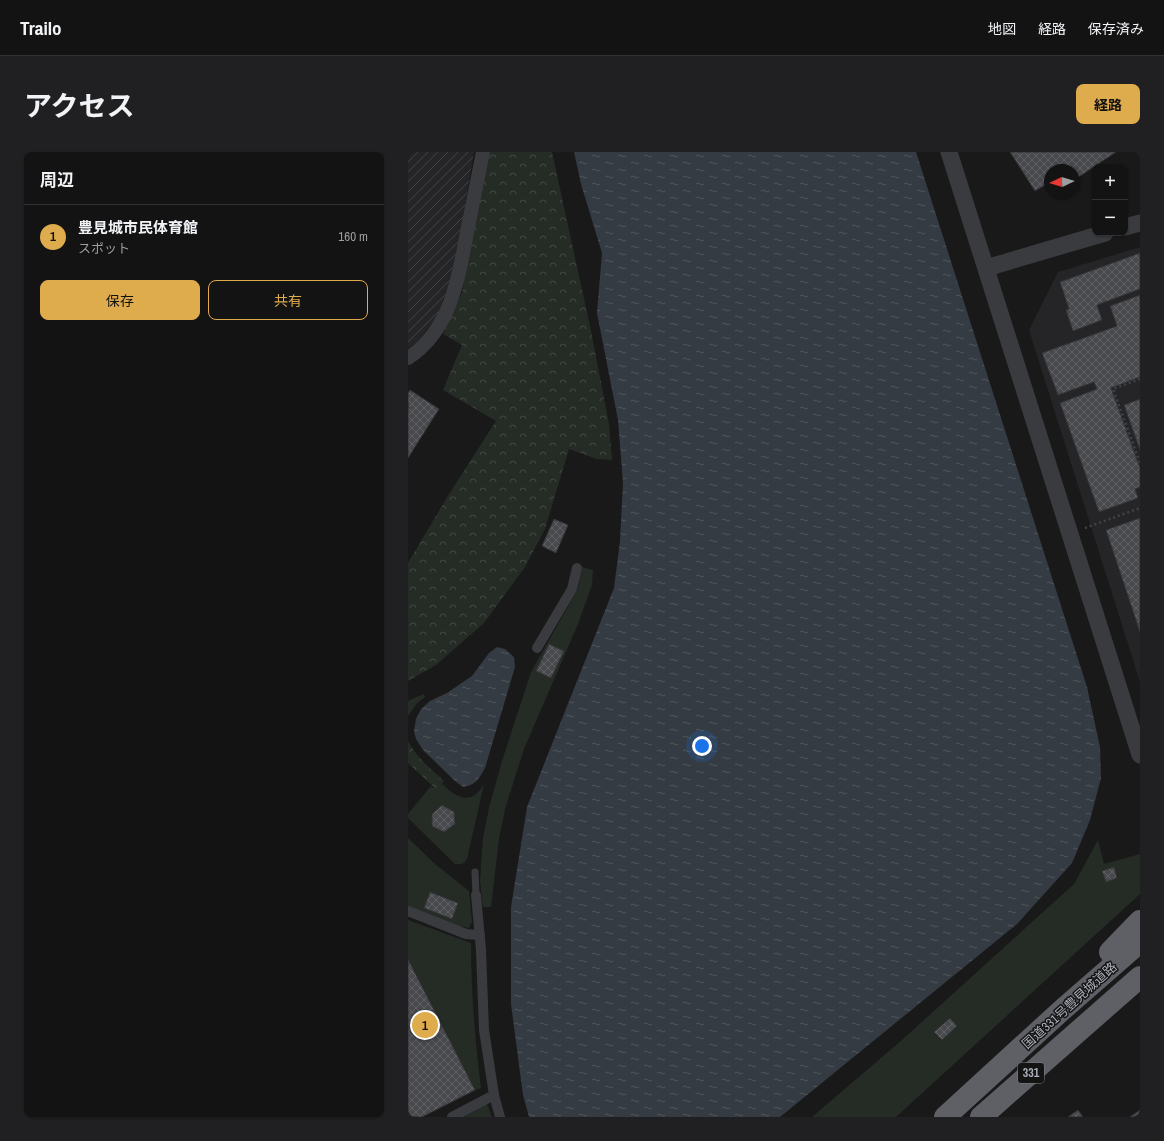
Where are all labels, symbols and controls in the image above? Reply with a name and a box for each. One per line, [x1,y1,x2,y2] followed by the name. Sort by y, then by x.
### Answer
[20,15,62,41] text: Trailo
[988,20,1016,38] text: 地図
[1038,20,1066,38] text: 経路
[1088,20,1144,38] text: 保存済み
[1076,84,1140,124] button: 経路
[24,87,135,125] text: アクセス
[1044,164,1080,200] north arrow
[1092,164,1128,236] map controls
[1092,164,1128,200] button: +
[40,168,74,191] text: 周辺
[1092,200,1128,236] button: −
[78,217,198,238] text: 豊見城市民体育館
[50,228,56,245] text: 1
[338,228,368,245] text: 160 m
[78,240,130,257] text: スポット
[40,280,200,320] button: 保存
[208,280,368,320] button: 共有
[692,736,712,756] your location
[1018,958,1120,1052] street label: 国道331号豊見城道路
[412,1010,438,1040] pin: 1
[1018,1063,1044,1083] road number: 331

